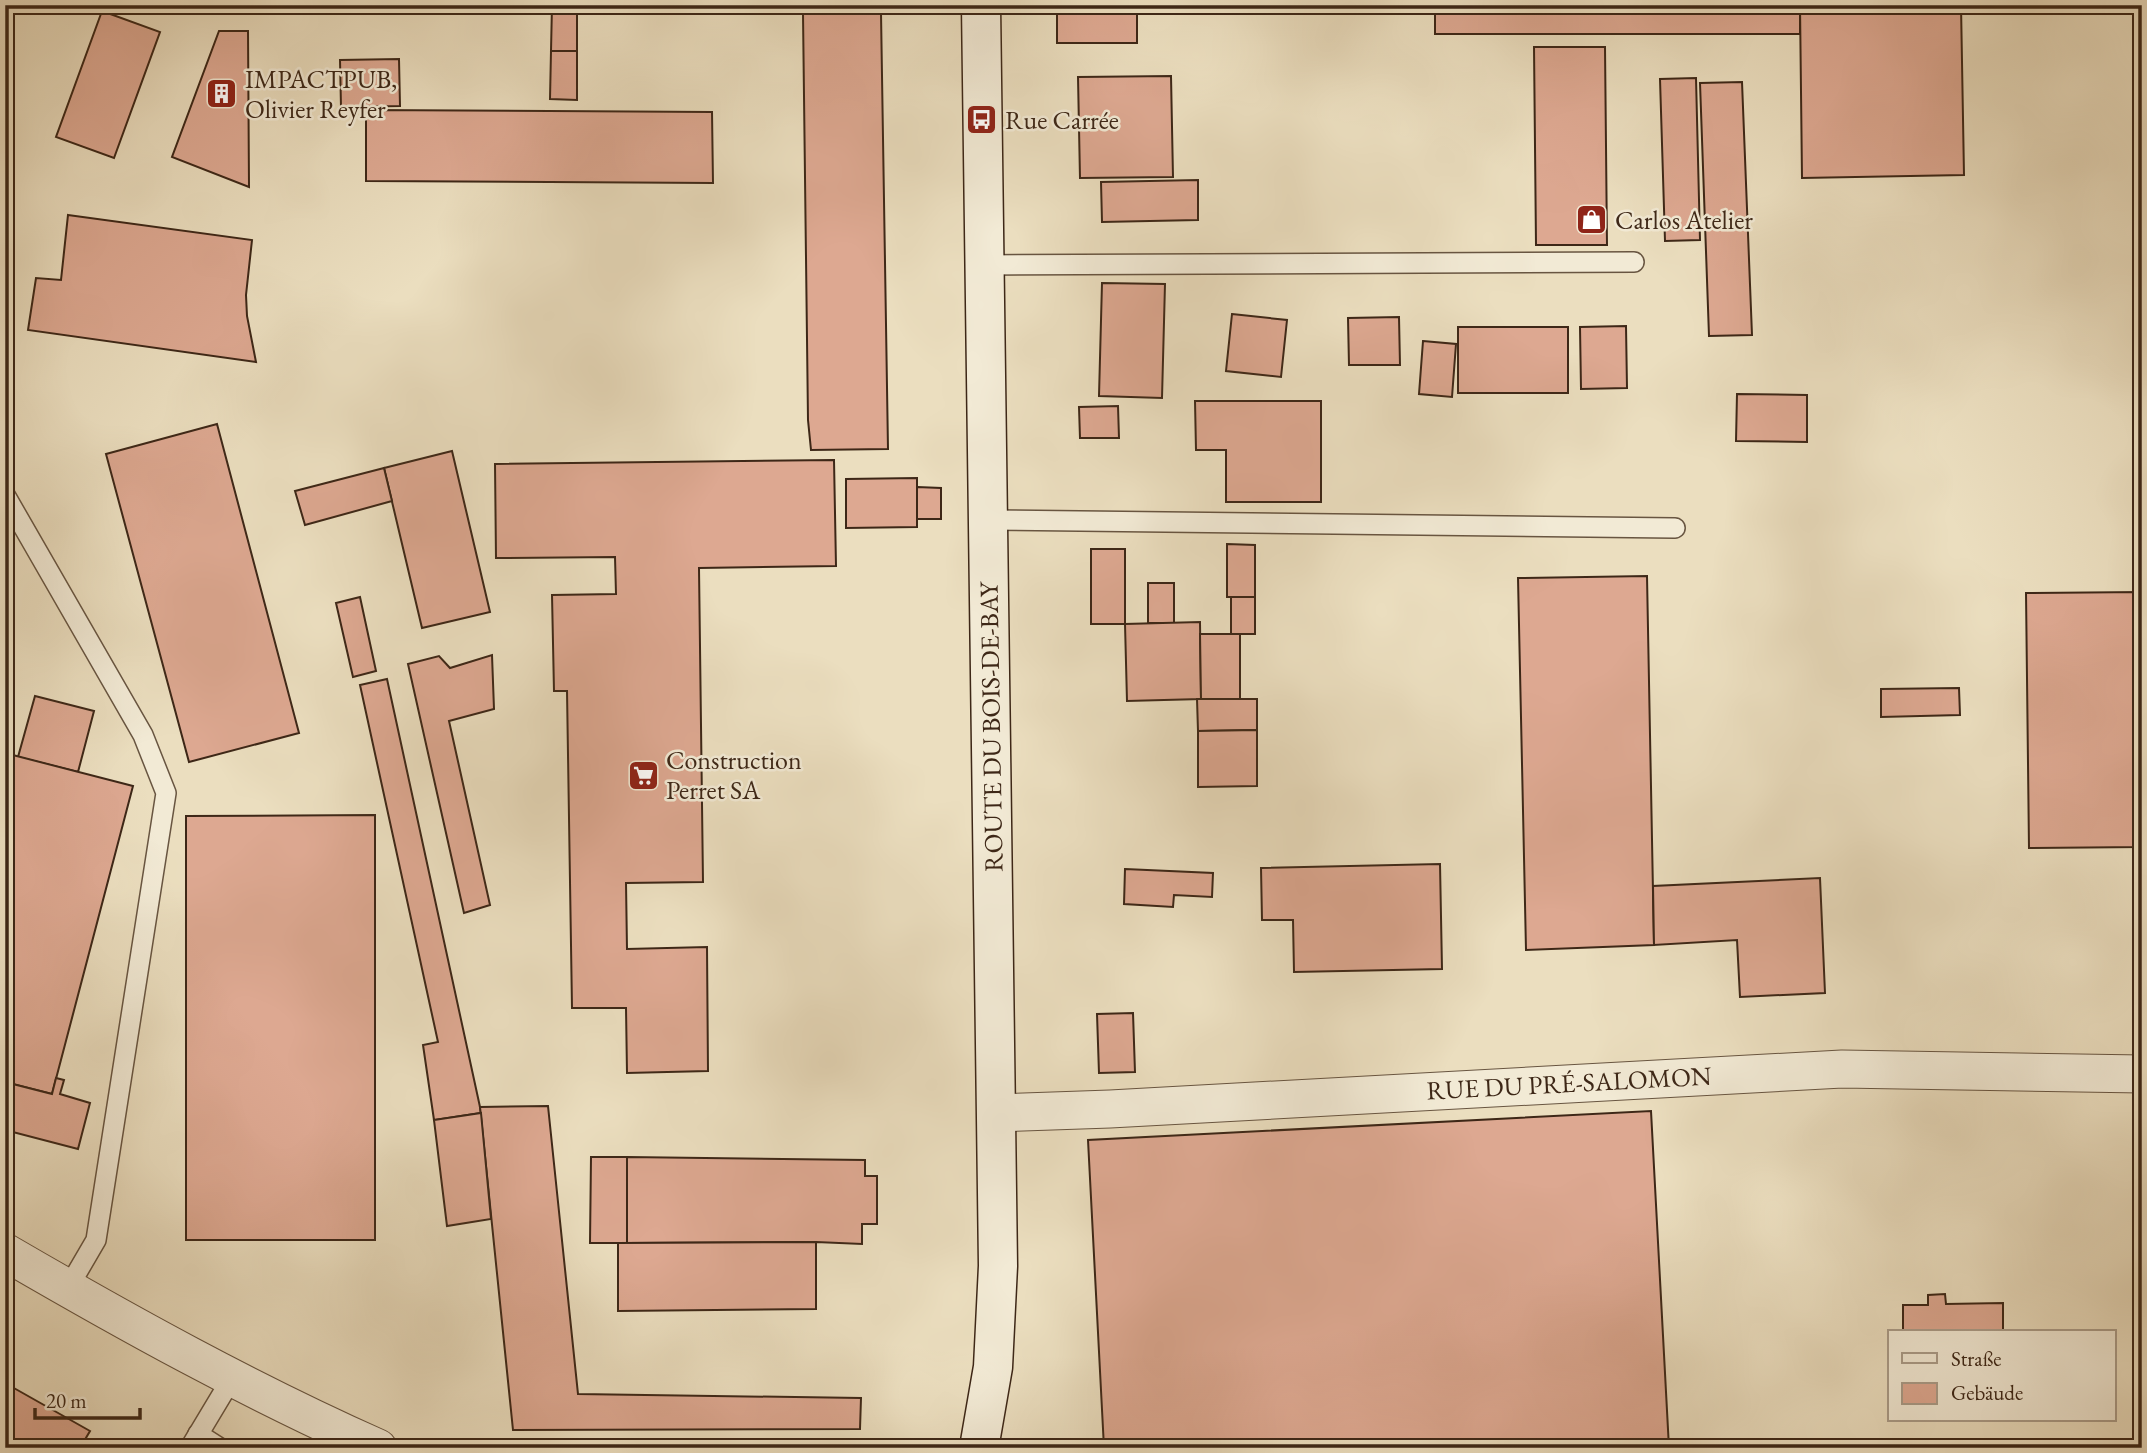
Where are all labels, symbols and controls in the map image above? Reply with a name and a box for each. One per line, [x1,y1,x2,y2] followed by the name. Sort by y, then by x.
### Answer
[245,62,397,126] place label: IMPACTPUB, Olivier Reyfer
[205,77,239,111] building icon: IMPACTPUB, Olivier Reyfer
[965,103,999,137] bus stop icon: Rue Carrée
[1005,103,1119,137] place label: Rue Carrée
[1575,203,1609,237] shop icon: Carlos Atelier
[1615,203,1753,237] place label: Carlos Atelier
[971,580,1011,872] street label: ROUTE DU BOIS-DE-BAY
[666,743,802,807] place label: Construction Perret SA
[626,758,660,792] supermarket icon: Construction Perret SA
[1426,1059,1713,1107] street label: RUE DU PRÉ-SALOMON
[1888,1330,2116,1422] legend
[1951,1345,2002,1372] text: Straße
[35,1376,140,1420] scale bar
[1951,1379,2023,1406] text: Gebäude
[46,1387,87,1414] text: 20 m

